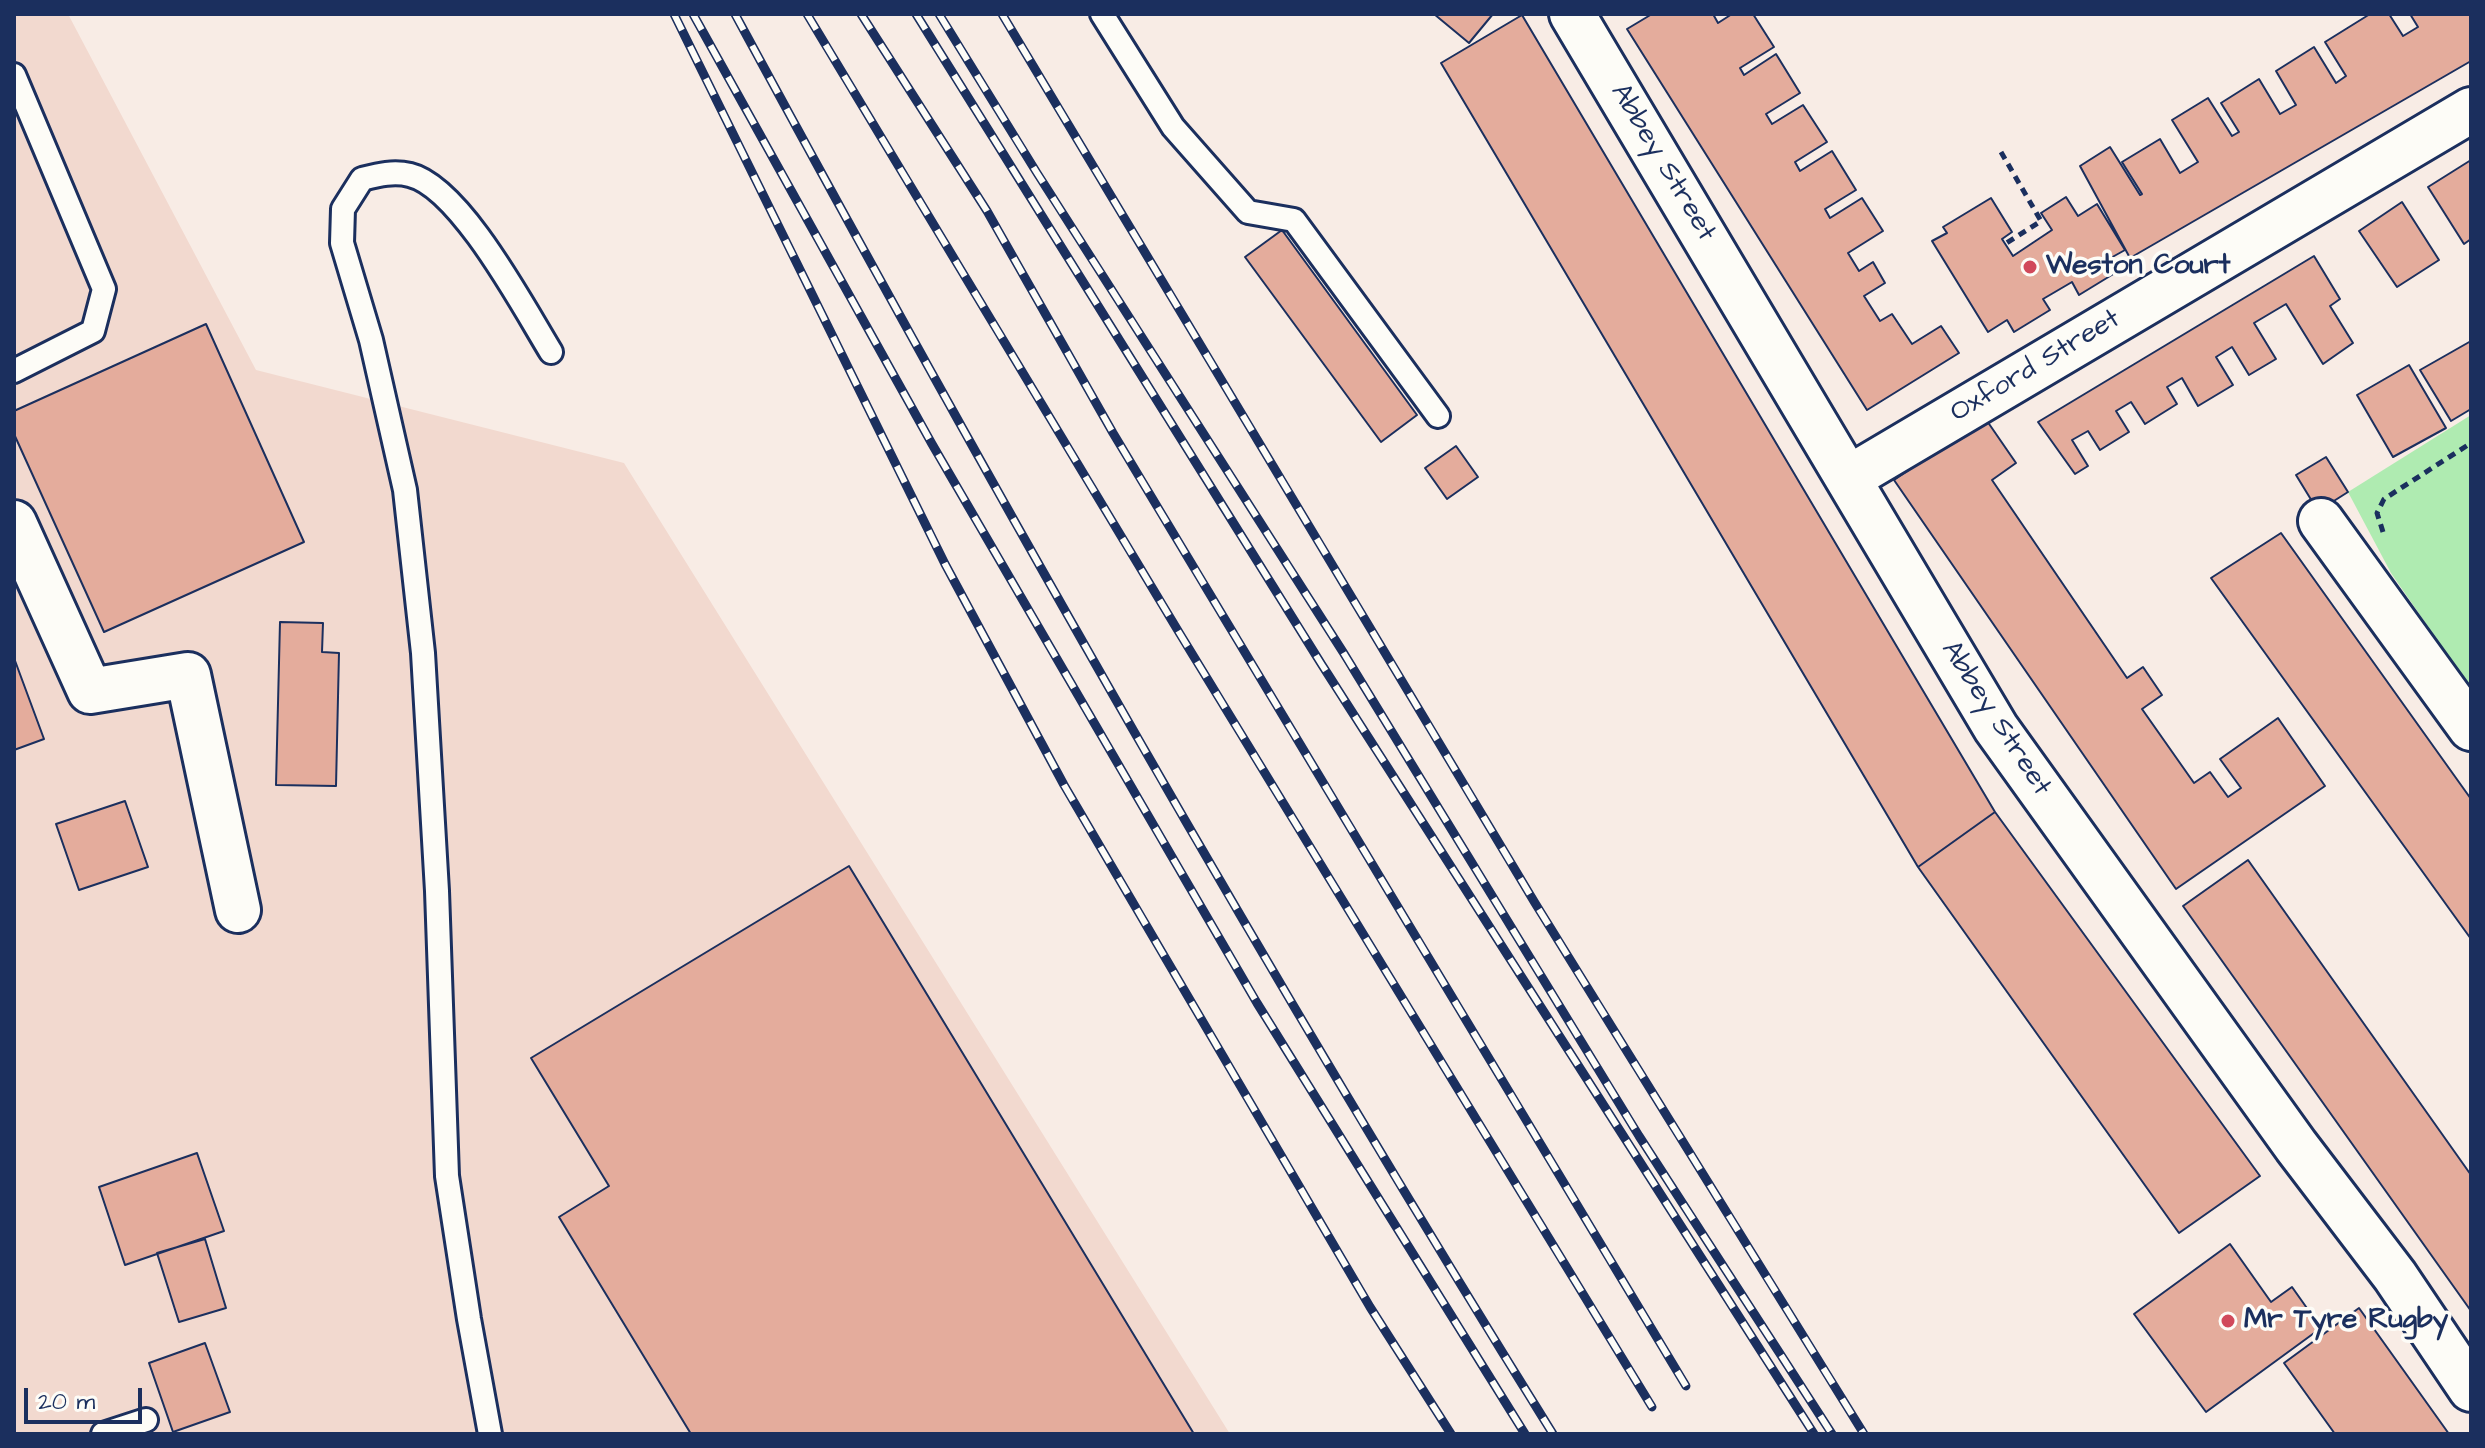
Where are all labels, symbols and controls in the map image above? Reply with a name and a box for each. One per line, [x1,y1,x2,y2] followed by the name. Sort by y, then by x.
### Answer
[1602,78,1722,248] street label: Abbey Street
[2046,250,2230,284] place label: Weston Court
[2021,258,2039,276] marker: Weston Court
[1945,303,2127,431] street label: Oxford Street
[1933,635,2057,803] street label: Abbey Street
[2244,1304,2448,1338] place label: Mr Tyre Rugby
[2219,1312,2237,1330] marker: Mr Tyre Rugby
[28,1372,146,1422] scale bar
[38,1385,95,1419] text: 20 m

